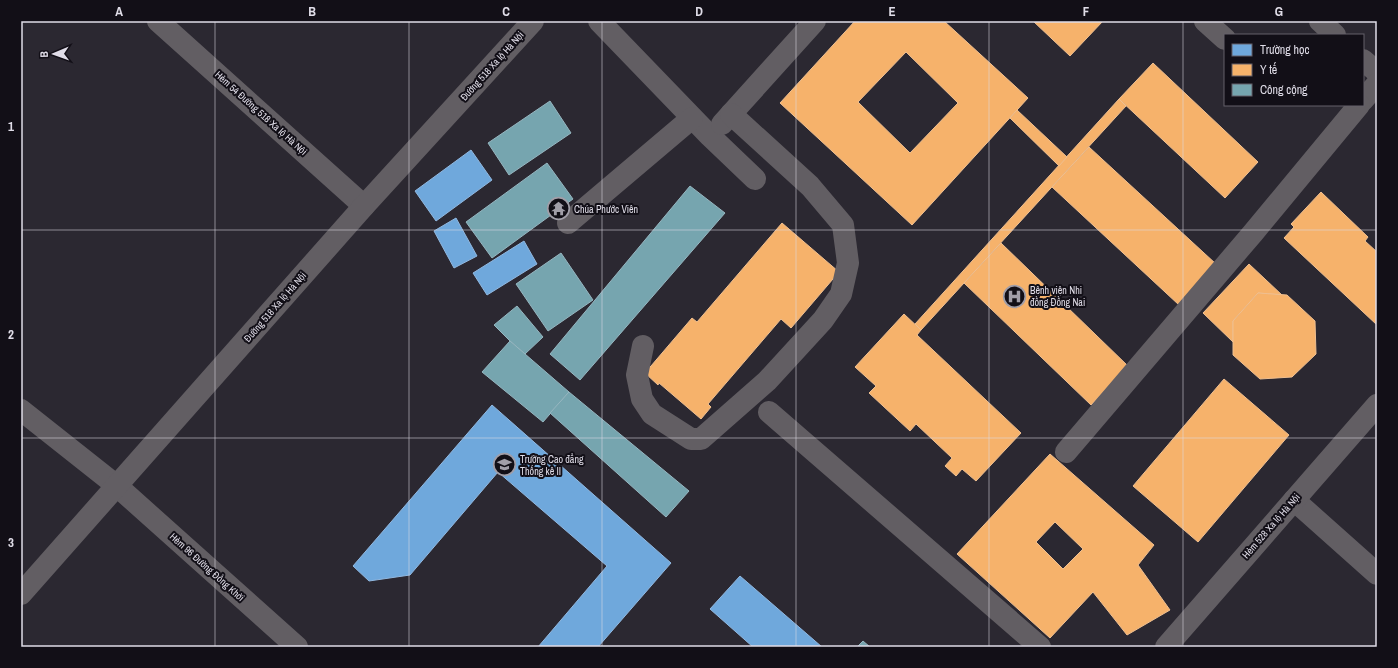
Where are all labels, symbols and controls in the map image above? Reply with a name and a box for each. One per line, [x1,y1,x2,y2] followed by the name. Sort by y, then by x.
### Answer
[115,3,123,20] text: A
[308,3,316,20] text: B
[502,3,510,20] text: C
[695,3,703,20] text: D
[888,3,896,20] text: E
[1083,3,1090,20] text: F
[1275,3,1283,20] text: G
[457,29,527,103] street label: Đường 518 Xa lộ Hà Nội
[34,34,74,74] north arrow
[1224,34,1364,106] legend
[1260,42,1309,58] text: Trường học
[37,50,51,58] text: B
[1260,62,1277,78] text: Y tế
[212,68,310,158] street label: Hẻm 54 Đường 518 Xa lộ Hà Nội
[1260,82,1308,98] text: Công cộng
[8,118,14,135] text: 1
[545,196,571,222] temple icon: Chúa Phước Viên
[574,203,638,216] place label: Chúa Phước Viên
[241,269,309,345] street label: Đường 518 Xa lộ Hà Nội
[1002,283,1028,309] hospital icon: Bệnh viện Nhi đồng Đồng Nai
[1030,284,1085,309] place label: Bệnh viện Nhi đồng Đồng Nai
[8,326,14,343] text: 2
[492,452,518,478] school or university icon: Trường Cao đẳng Thống kê II
[520,453,584,478] place label: Trường Cao đẳng Thống kê II
[1239,491,1303,561] street label: Hẻm 528 Xa lộ Hà Nội
[167,530,247,604] street label: Hẻm 96 Đường Đồng Khởi
[8,534,14,551] text: 3

